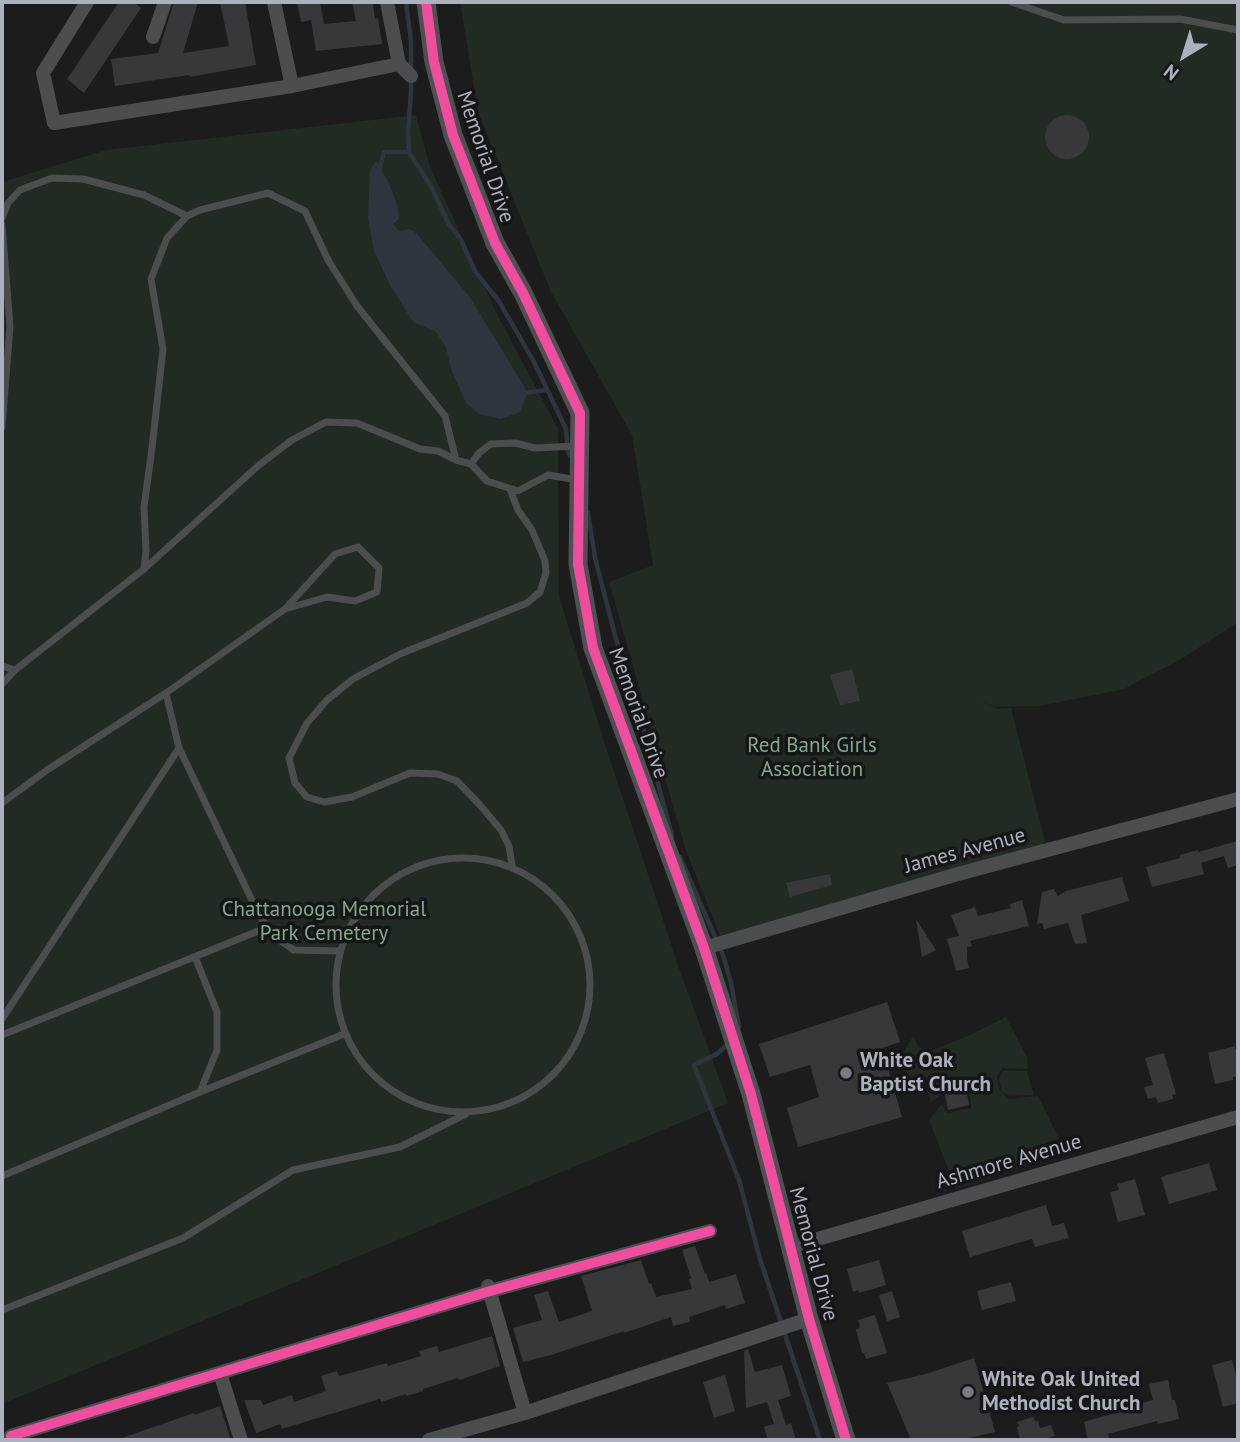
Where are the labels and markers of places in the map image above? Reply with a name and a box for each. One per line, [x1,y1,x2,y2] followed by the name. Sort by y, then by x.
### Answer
[860,1048,991,1098] place label: White Oak Baptist Church
[838,1065,854,1081] marker: White Oak Baptist Church
[982,1367,1140,1417] place label: White Oak United Methodist Church
[960,1384,976,1400] marker: White Oak United Methodist Church

